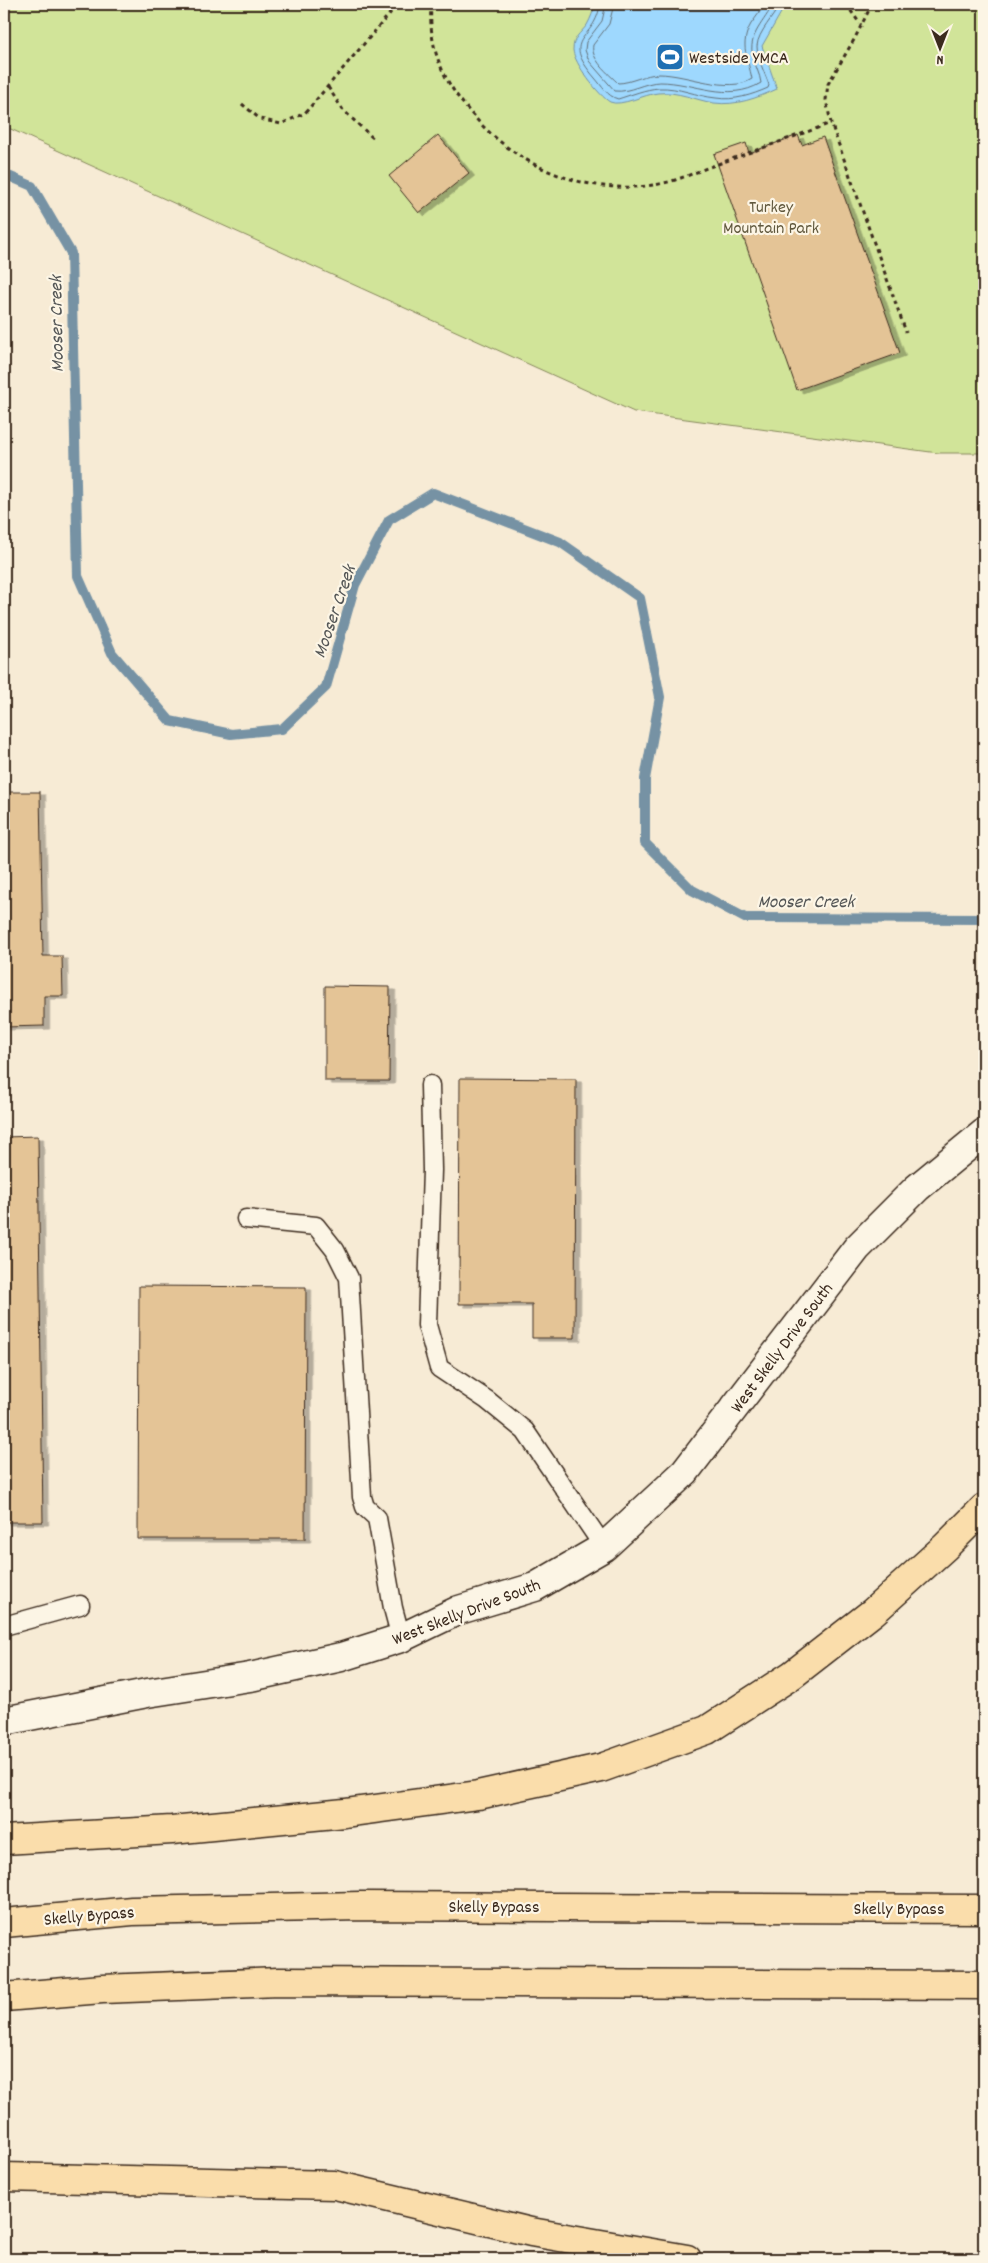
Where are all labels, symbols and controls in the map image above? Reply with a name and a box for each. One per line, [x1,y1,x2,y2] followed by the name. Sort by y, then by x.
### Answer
[916,22,966,72] north arrow
[655,42,685,72] sports icon: Westside YMCA
[689,47,789,72] place label: Westside YMCA
[936,49,943,69] text: N
[723,196,819,242] park label: Turkey Mountain Park
[44,273,73,373] water label: Mooser Creek
[308,560,366,662] water label: Mooser Creek
[758,890,857,917] water label: Mooser Creek
[726,1278,840,1419] street label: West Skelly Drive South
[389,1573,545,1653] street label: West Skelly Drive South
[449,1896,539,1921] street label: Skelly Bypass
[854,1898,944,1923] street label: Skelly Bypass
[43,1901,136,1934] street label: Skelly Bypass

